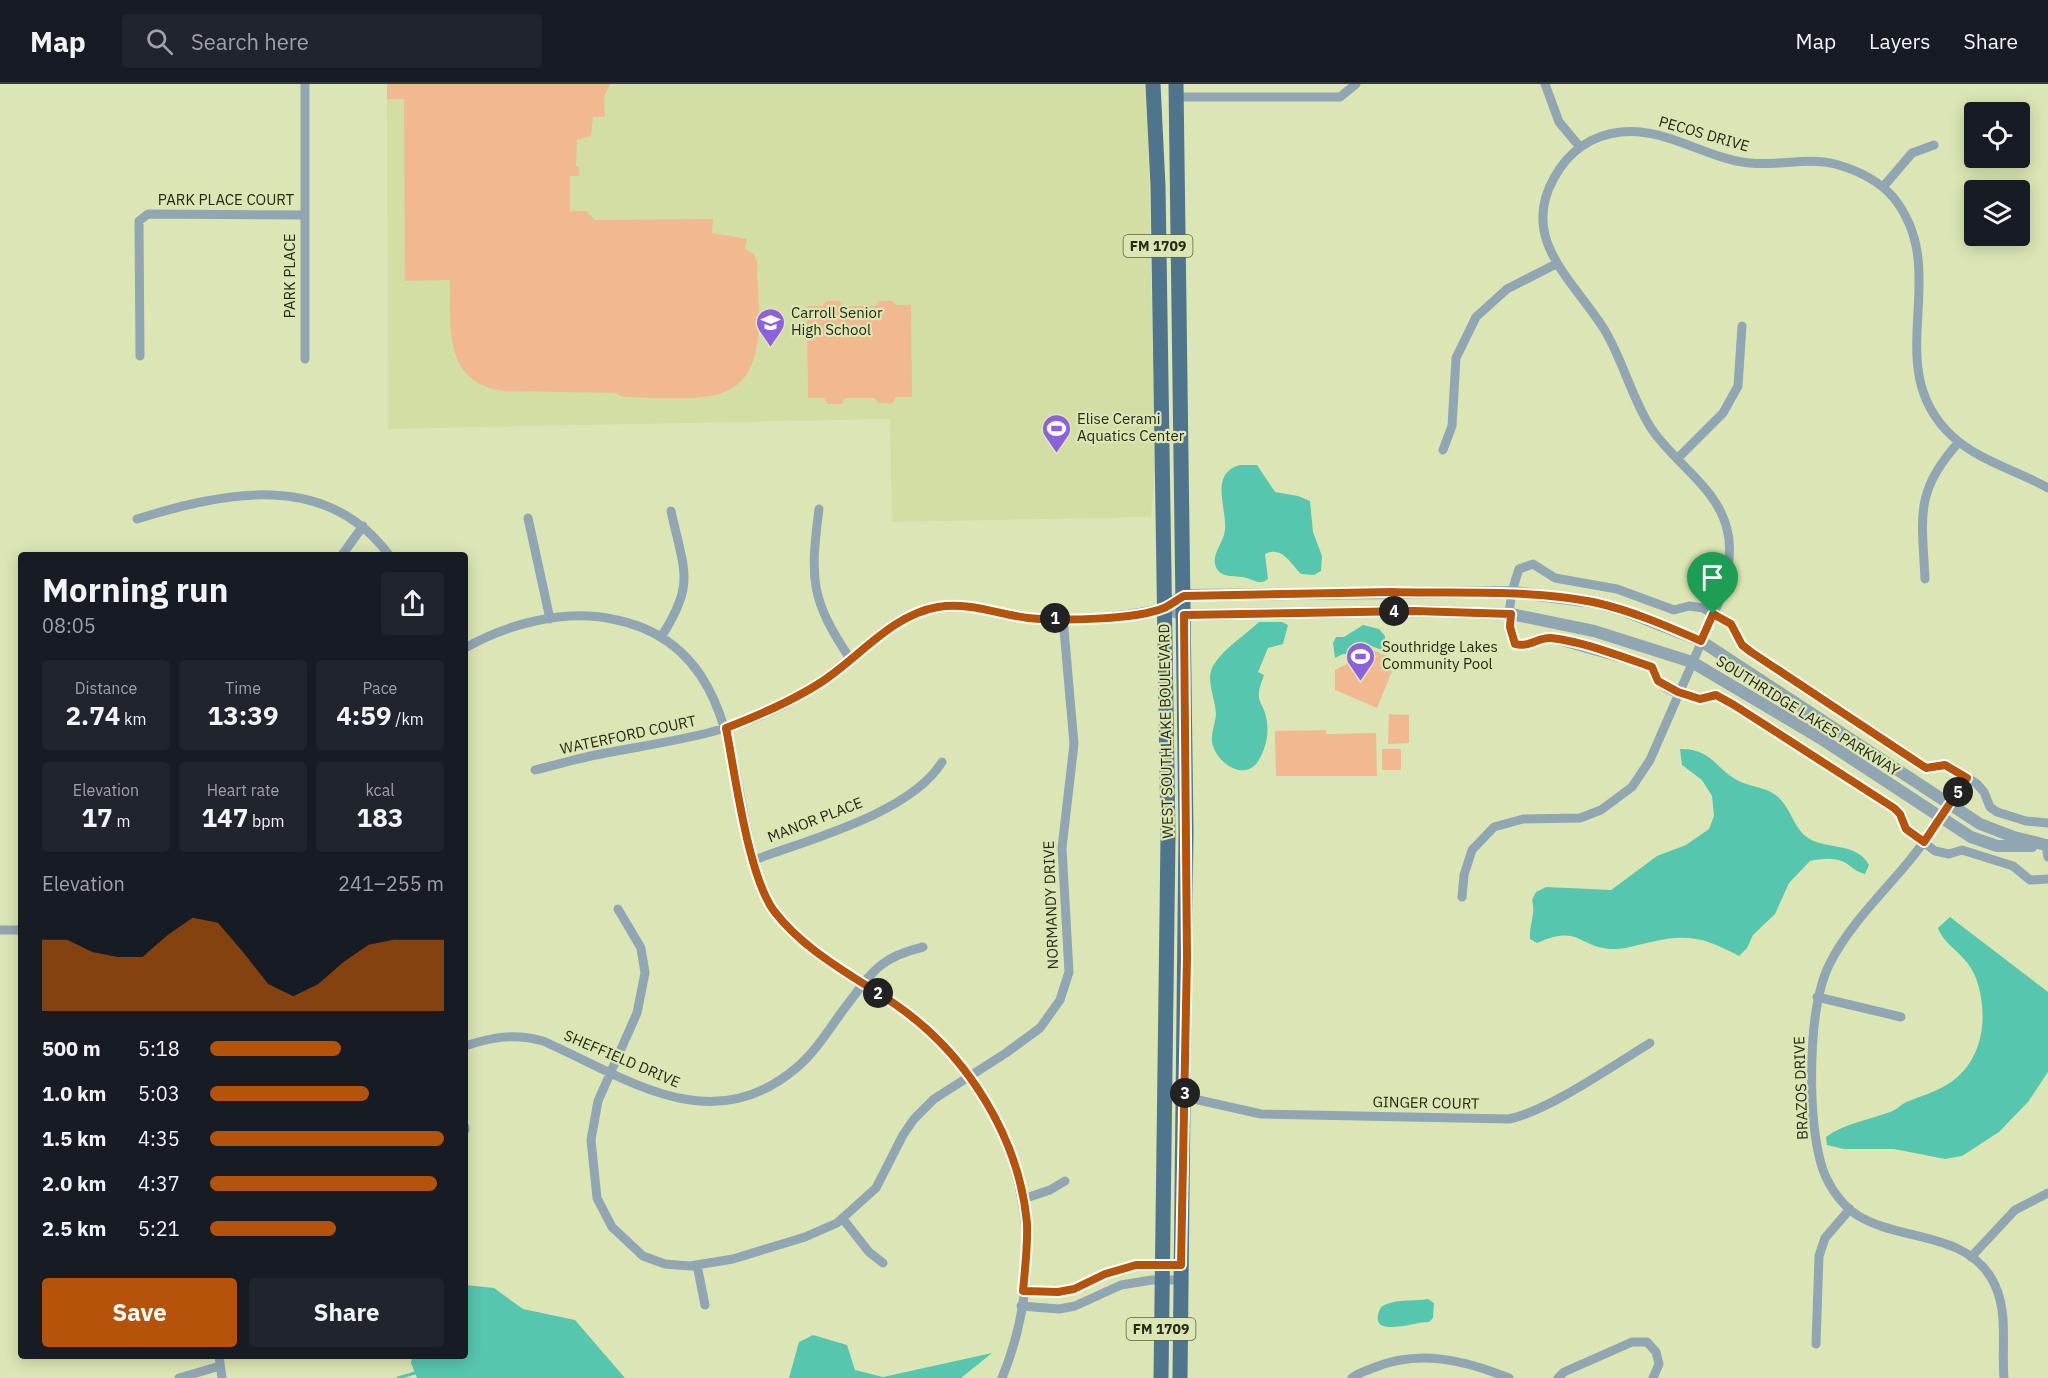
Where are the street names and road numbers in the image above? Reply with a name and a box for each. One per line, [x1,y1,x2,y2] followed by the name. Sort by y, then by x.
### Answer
[1657,112,1752,156] street label: PECOS DRIVE
[158,190,295,209] street label: PARK PLACE COURT
[280,233,299,319] street label: PARK PLACE
[1124,235,1192,257] road number: FM 1709
[1154,623,1177,839] street label: WEST SOUTHLAKE BOULEVARD
[1713,651,1904,780] street label: SOUTHRIDGE LAKES PARKWAY
[558,711,698,758] street label: WATERFORD COURT
[764,793,865,846] street label: MANOR PLACE
[1039,840,1062,970] street label: NORMANDY DRIVE
[561,1026,683,1092] street label: SHEFFIELD DRIVE
[1789,1036,1812,1140] street label: BRAZOS DRIVE
[1372,1092,1480,1113] street label: GINGER COURT
[1126,1318,1196,1340] road number: FM 1709

